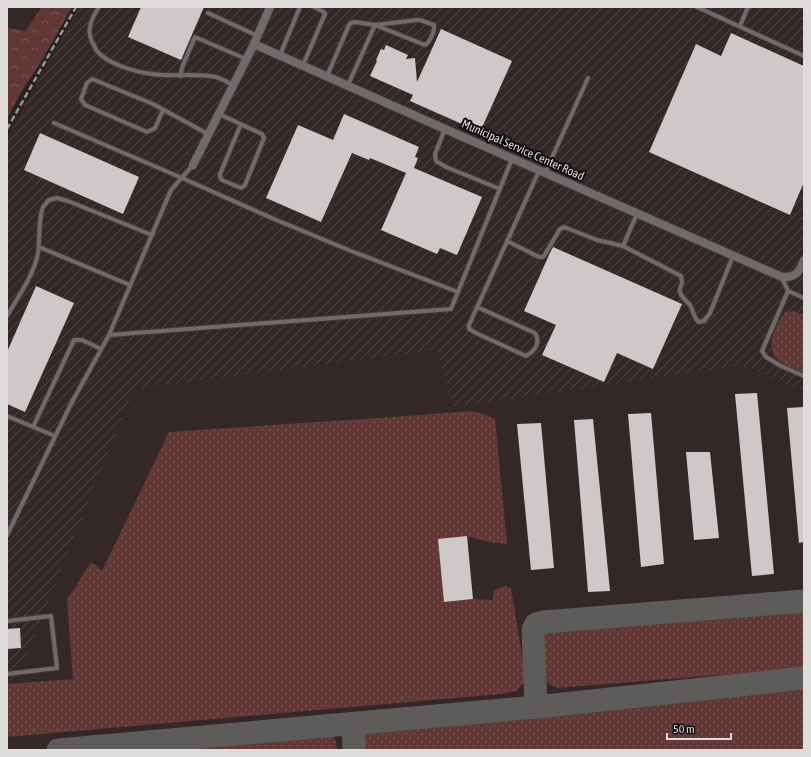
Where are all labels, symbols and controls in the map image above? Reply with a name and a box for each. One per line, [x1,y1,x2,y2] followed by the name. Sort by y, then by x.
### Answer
[460,117,586,183] street label: Municipal Service Center Road
[667,715,731,741] scale bar
[673,722,695,736] text: 50 m

